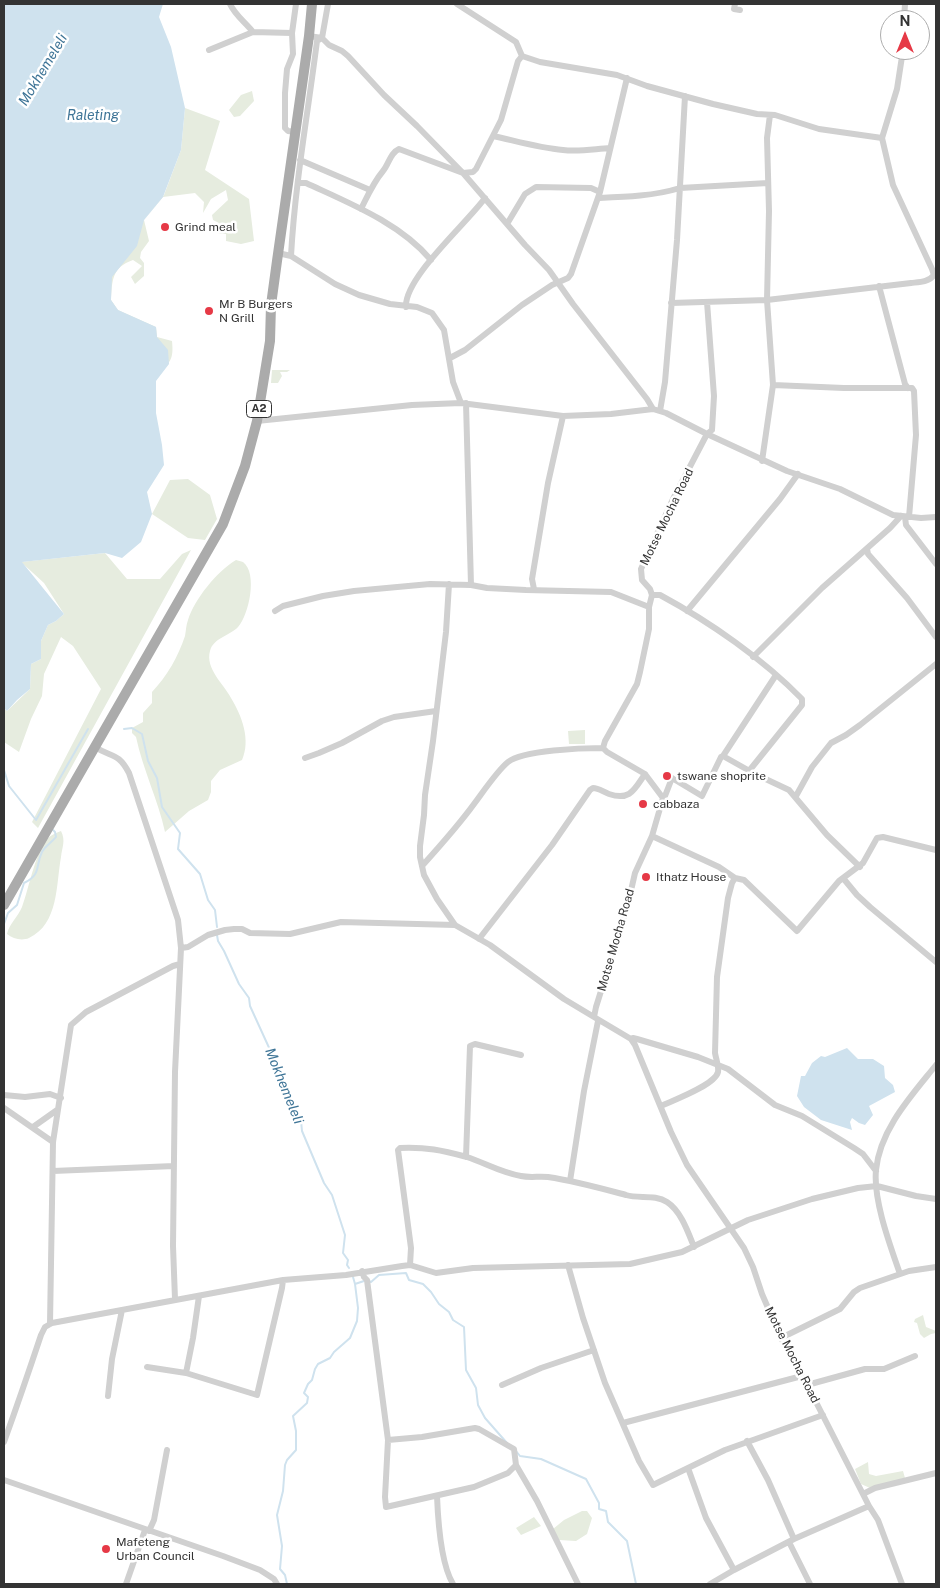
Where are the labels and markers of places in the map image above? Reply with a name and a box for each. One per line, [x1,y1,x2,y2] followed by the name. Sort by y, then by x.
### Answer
[175,220,236,234] place label: Grind meal
[159,221,171,233] marker: Grind meal
[219,297,293,325] place label: Mr B Burgers N Grill
[203,305,215,317] marker: Mr B Burgers N Grill
[677,769,766,783] place label: tswane shoprite
[661,770,673,782] marker: tswane shoprite
[653,797,699,811] place label: cabbaza
[637,798,649,810] marker: cabbaza
[656,870,726,884] place label: Ithatz House
[640,871,652,883] marker: Ithatz House
[116,1535,195,1563] place label: Mafeteng Urban Council
[100,1543,112,1555] marker: Mafeteng Urban Council

